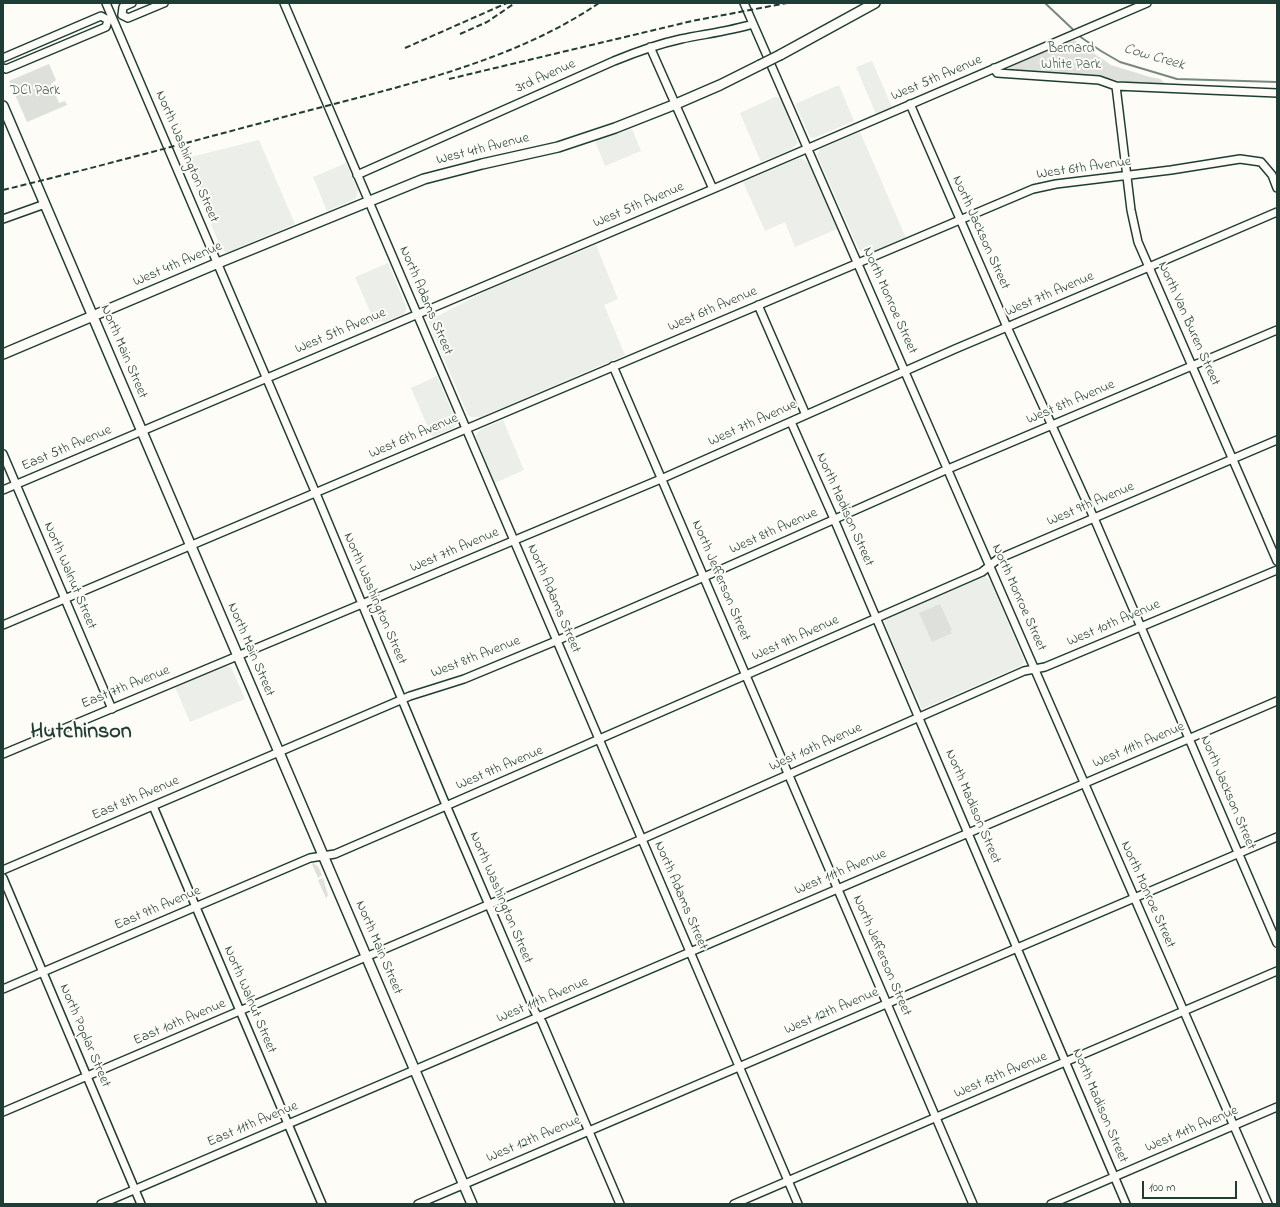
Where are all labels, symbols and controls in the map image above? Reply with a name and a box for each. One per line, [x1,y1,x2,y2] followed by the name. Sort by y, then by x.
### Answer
[1121,41,1187,75] water label: Cow Creek
[1041,42,1101,74] park label: Bernard White Park
[889,52,985,106] street label: West 5th Avenue
[514,56,578,98] street label: 3rd Avenue
[10,84,60,100] park label: DCI Park
[151,89,221,225] street label: North Washington Street
[435,130,531,170] street label: West 4th Avenue
[1036,154,1132,184] street label: West 6th Avenue
[947,174,1013,292] street label: North Jackson Street
[591,179,687,233] street label: West 5th Avenue
[131,239,225,291] street label: West 4th Avenue
[394,244,456,358] street label: North Adams Street
[858,245,920,357] street label: North Monroe Street
[1153,259,1223,389] street label: North Van Buren Street
[1003,269,1097,321] street label: West 7th Avenue
[666,284,760,336] street label: West 6th Avenue
[96,303,150,401] street label: North Main Street
[293,305,389,359] street label: West 5th Avenue
[1024,377,1118,429] street label: West 8th Avenue
[706,397,800,451] street label: West 7th Avenue
[367,411,461,463] street label: West 6th Avenue
[19,422,115,476] street label: East 5th Avenue
[811,451,877,569] street label: North Madison Street
[1045,479,1137,531] street label: West 9th Avenue
[727,505,821,559] street label: West 8th Avenue
[687,518,753,644] street label: North Jefferson Street
[39,520,99,632] street label: North Walnut Street
[408,525,502,577] street label: West 7th Avenue
[339,531,409,667] street label: North Washington Street
[522,542,584,656] street label: North Adams Street
[987,542,1049,654] street label: North Monroe Street
[1065,597,1163,651] street label: West 10th Avenue
[223,601,277,699] street label: North Main Street
[750,612,842,666] street label: West 9th Avenue
[429,633,523,683] street label: West 8th Avenue
[79,663,173,713] street label: East 7th Avenue
[1091,719,1187,773] street label: West 11th Avenue
[30,720,132,746] district label: Hutchinson
[767,720,865,776] street label: West 10th Avenue
[1195,733,1259,853] street label: North Jackson Street
[454,743,546,795] street label: West 9th Avenue
[940,747,1004,867] street label: North Madison Street
[90,773,182,825] street label: East 8th Avenue
[465,830,535,966] street label: North Washington Street
[649,839,711,953] street label: North Adams Street
[1116,839,1178,951] street label: North Monroe Street
[793,846,889,900] street label: West 11th Avenue
[112,883,204,935] street label: East 9th Avenue
[848,893,914,1019] street label: North Jefferson Street
[351,899,405,997] street label: North Main Street
[219,944,279,1056] street label: North Walnut Street
[495,974,591,1028] street label: West 11th Avenue
[55,982,113,1090] street label: North Poplar Street
[782,985,882,1039] street label: West 12th Avenue
[131,996,229,1050] street label: East 10th Avenue
[1067,1046,1131,1166] street label: North Madison Street
[952,1049,1050,1103] street label: West 13th Avenue
[205,1098,301,1152] street label: East 11th Avenue
[1143,1103,1241,1157] street label: West 14th Avenue
[484,1113,584,1167] street label: West 12th Avenue
[1144,1173,1239,1199] scale bar
[1149,1179,1176,1197] text: 100 m

